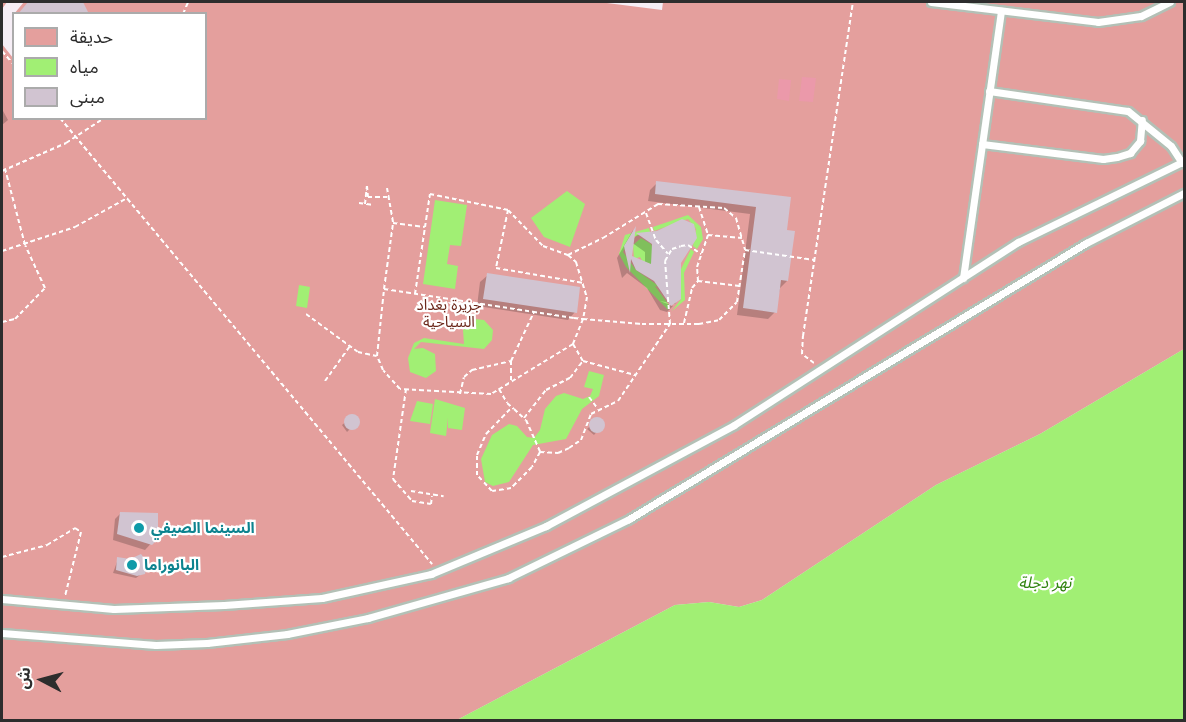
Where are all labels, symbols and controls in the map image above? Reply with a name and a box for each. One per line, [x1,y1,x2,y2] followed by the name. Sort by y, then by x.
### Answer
[12,12,207,120] legend
[70,27,113,47] text: حديقة
[70,57,99,77] text: مياه
[70,87,105,107] text: مبنى
[417,295,481,330] park label: جزيرة بغداد السياحية
[151,519,255,537] place label: السينما الصيفي
[132,521,146,535] marker: السينما الصيفي
[144,556,199,574] place label: البانوراما
[125,558,139,572] marker: البانوراما
[1019,573,1071,593] water label: نهر دجلة
[12,650,72,710] north arrow
[14,666,33,690] text: ش

